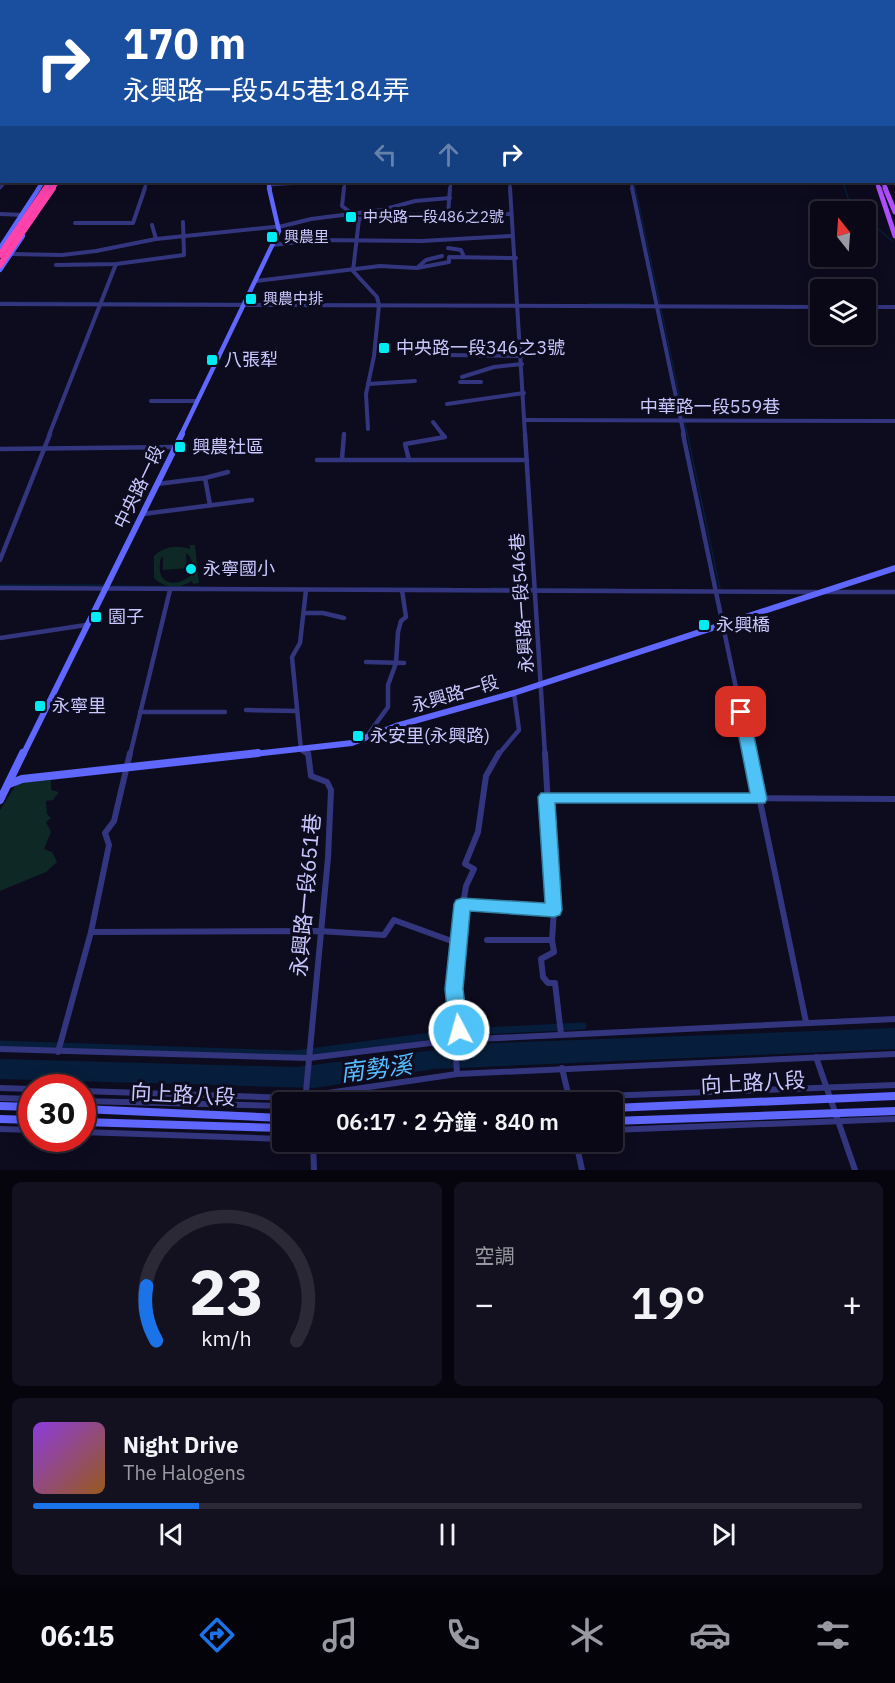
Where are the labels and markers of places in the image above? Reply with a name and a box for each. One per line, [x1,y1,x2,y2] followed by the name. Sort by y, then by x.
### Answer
[363,207,504,226] place label: 中央路一段486之2號
[344,210,358,224] marker: 中央路一段486之2號
[284,227,329,246] place label: 興農里
[265,230,279,244] marker: 興農里
[263,289,323,308] place label: 興農中排
[244,292,258,306] marker: 興農中排
[396,336,565,359] place label: 中央路一段346之3號
[377,341,391,355] marker: 中央路一段346之3號
[224,348,278,371] place label: 八張犁
[205,353,219,367] marker: 八張犁
[192,435,264,458] place label: 興農社區
[173,440,187,454] marker: 興農社區
[203,557,275,580] place label: 永寧國小
[184,562,198,576] marker: 永寧國小
[108,605,144,628] place label: 園子
[89,610,103,624] marker: 園子
[716,613,770,636] place label: 永興橋
[697,618,711,632] marker: 永興橋
[715,686,766,737] pin
[52,694,106,717] place label: 永寧里
[33,699,47,713] marker: 永寧里
[370,724,490,747] place label: 永安里(永興路)
[351,729,365,743] marker: 永安里(永興路)

